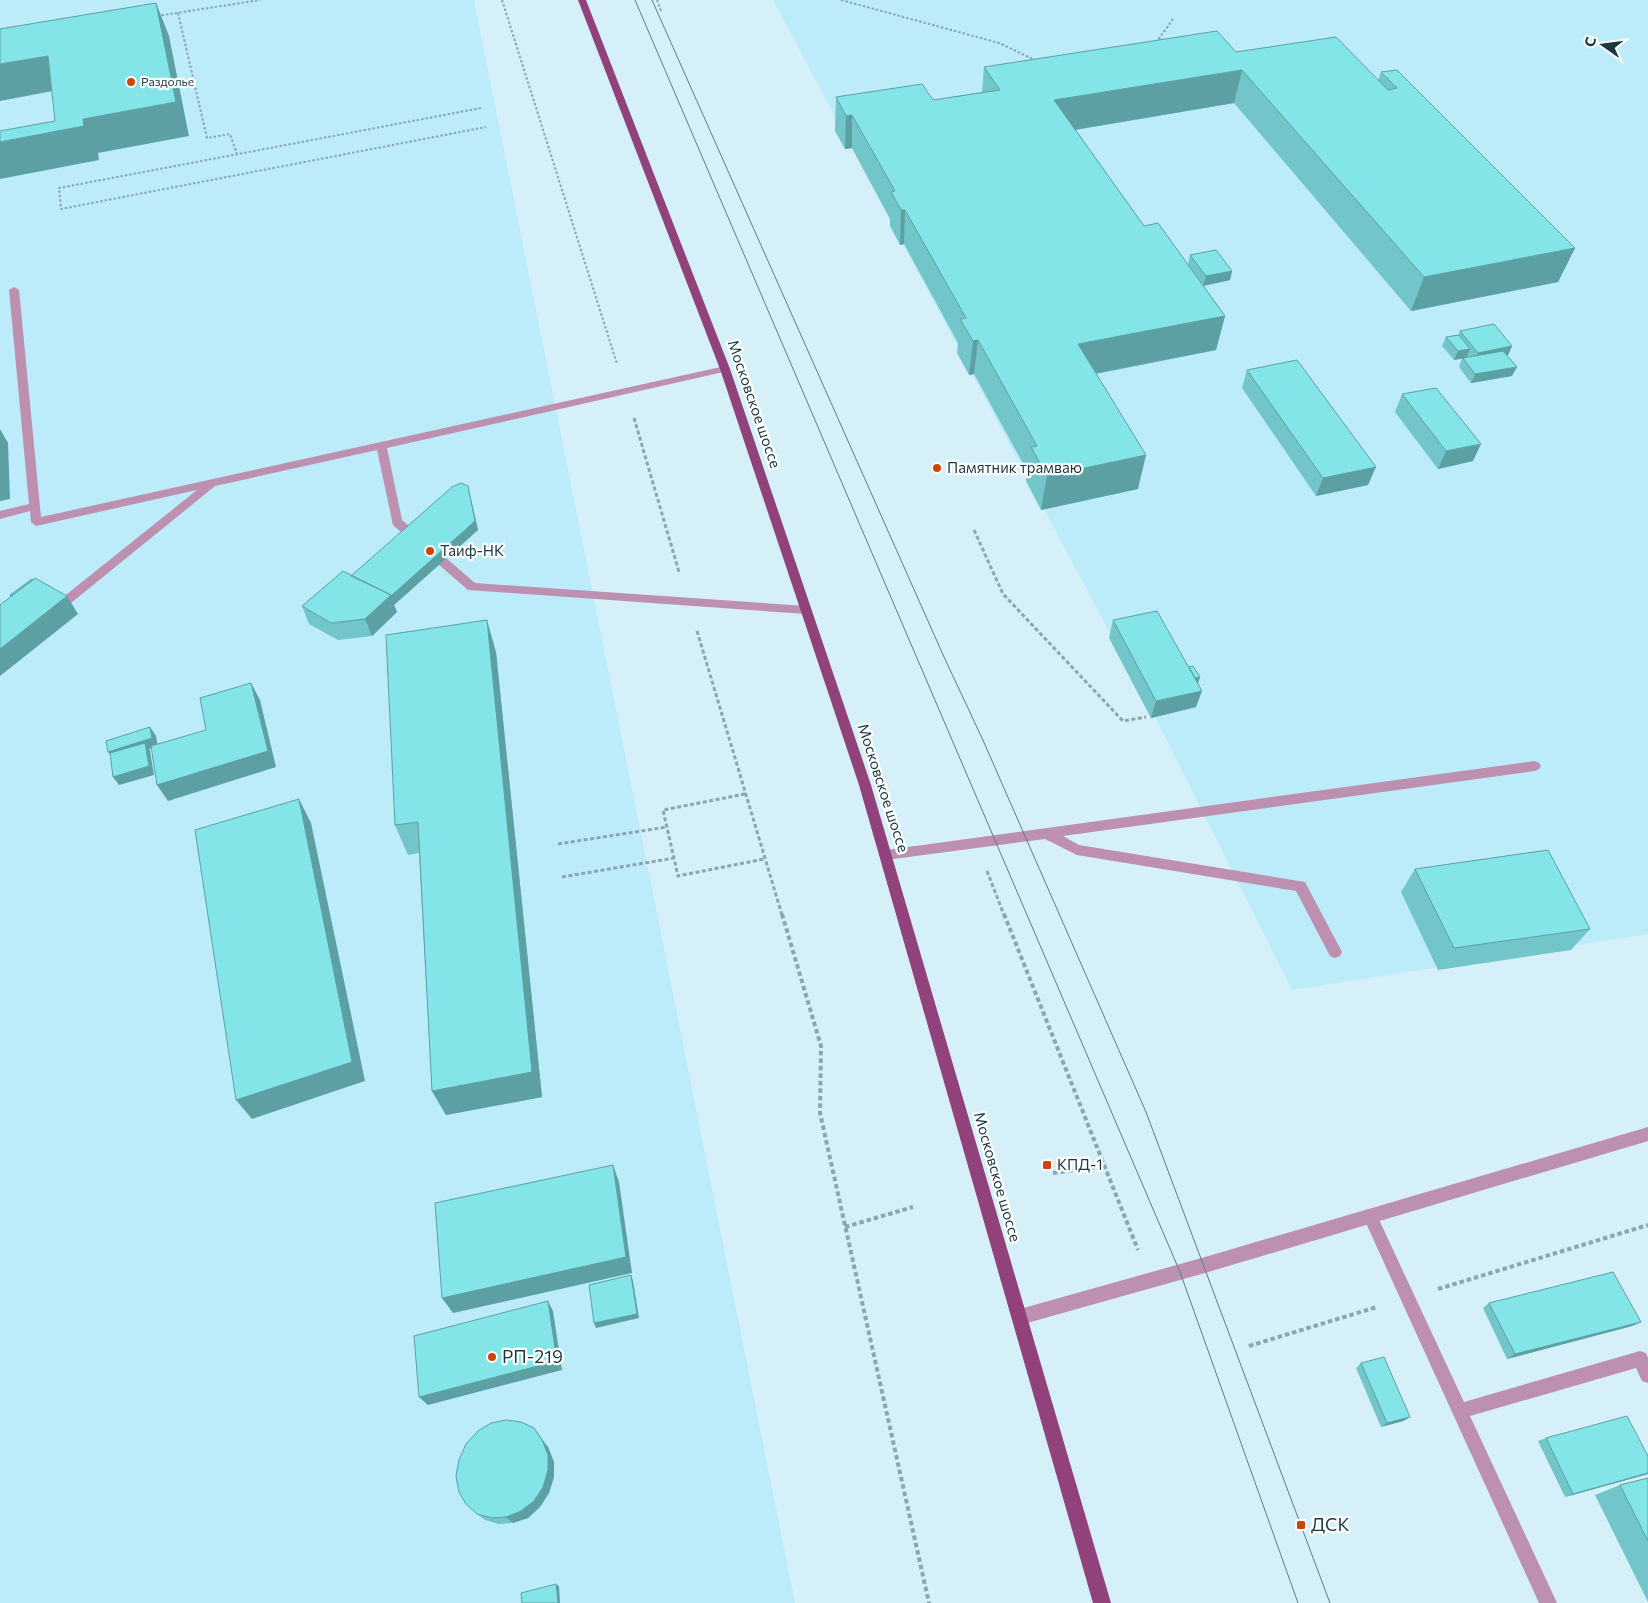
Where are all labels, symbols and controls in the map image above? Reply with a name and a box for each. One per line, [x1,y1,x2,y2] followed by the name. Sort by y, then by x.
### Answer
[1578,20,1628,70] north arrow
[1580,35,1599,48] text: С
[141,74,194,88] place label: Раздолье
[125,76,137,88] marker: Раздолье
[725,337,785,470] street label: Московское шоссе
[947,458,1082,476] place label: Памятник трамваю
[931,462,943,474] marker: Памятник трамваю
[440,541,504,559] place label: Таиф-НК
[424,545,436,557] marker: Таиф-НК
[855,721,913,854] street label: Московское шоссе
[971,1110,1025,1244] street label: Московское шоссе
[1057,1155,1103,1173] place label: КПД-1
[1041,1159,1053,1171] marker: КПД-1
[502,1345,563,1367] place label: РП-219
[486,1351,498,1363] marker: РП-219
[1311,1513,1350,1535] place label: ДСК
[1295,1519,1307,1531] marker: ДСК

